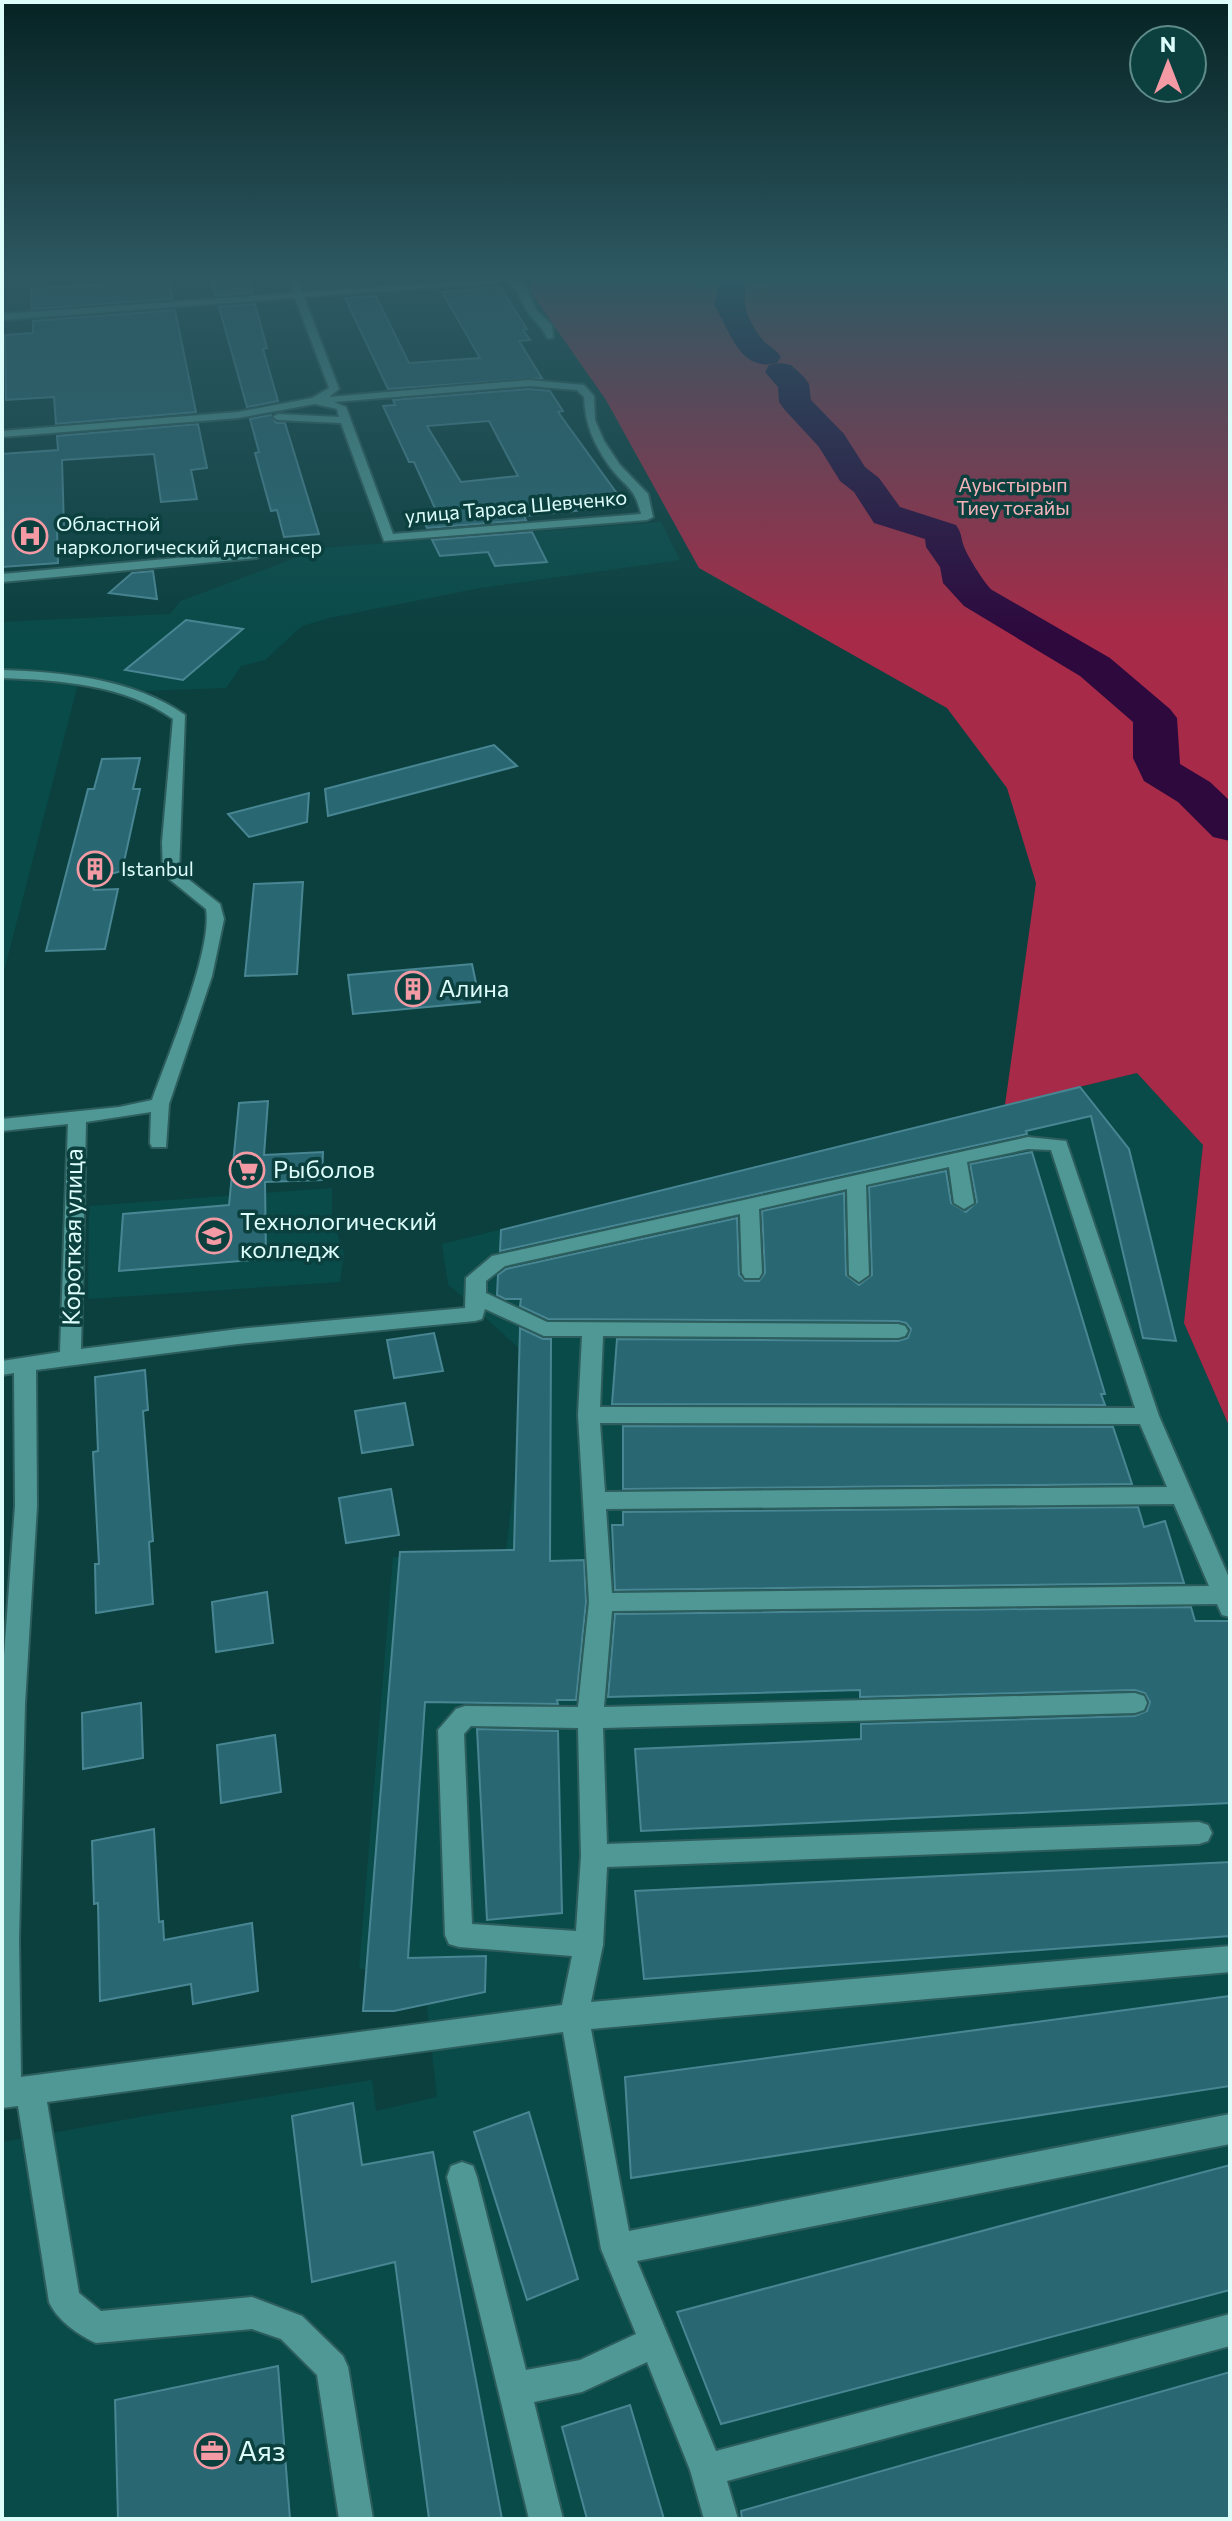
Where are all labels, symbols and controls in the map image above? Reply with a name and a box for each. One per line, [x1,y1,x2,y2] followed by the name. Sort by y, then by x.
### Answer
[1128,24,1208,104] north arrow
[1160,30,1176,57] text: N
[956,472,1070,519] park label: Ауыстырып Тиеу тоғайы
[404,484,628,528] street label: улица Тараса Шевченко
[56,511,322,558] place label: Областной наркологический диспансер
[11,517,49,555] hospital icon: Областной наркологический диспансер
[76,850,114,888] building icon: Istanbul
[121,856,194,880] place label: Istanbul
[394,970,432,1008] building icon: Алина
[439,973,509,1002] place label: Алина
[55,1148,88,1326] street label: Короткая улица
[228,1151,266,1189] supermarket icon: Рыболов
[273,1154,375,1183] place label: Рыболов
[240,1206,437,1263] place label: Технологический колледж
[195,1217,233,1255] school or university icon: Технологический колледж
[193,2432,231,2470] office icon: Аяз
[238,2433,286,2467] place label: Аяз

